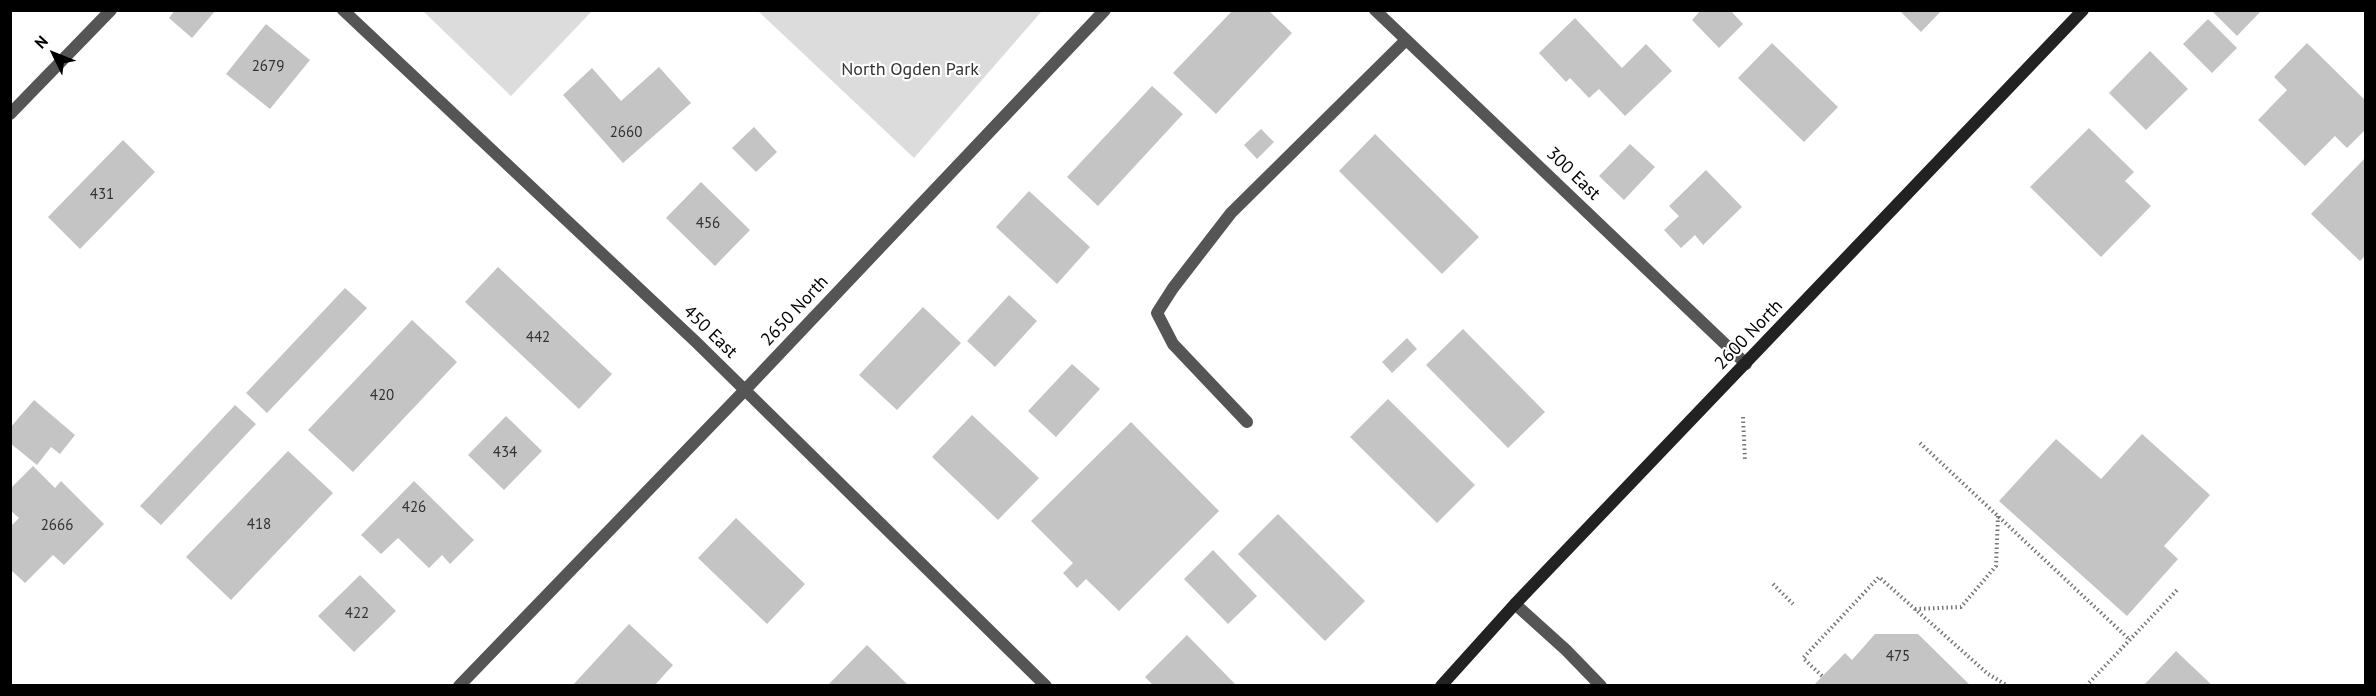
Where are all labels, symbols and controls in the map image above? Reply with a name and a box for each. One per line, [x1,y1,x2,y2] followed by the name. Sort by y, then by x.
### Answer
[24,24,84,84] north arrow
[30,31,52,52] text: N
[252,58,284,76] house number: 2679
[841,59,979,81] park label: North Ogden Park
[610,124,642,142] house number: 2660
[1542,143,1604,205] street label: 300 East
[90,186,114,204] house number: 431
[696,215,720,233] house number: 456
[757,271,833,351] street label: 2650 North
[1711,296,1787,374] street label: 2600 North
[679,301,741,363] street label: 450 East
[526,329,550,347] house number: 442
[370,387,394,405] house number: 420
[493,444,517,462] house number: 434
[402,499,426,517] house number: 426
[247,516,271,534] house number: 418
[41,517,73,535] house number: 2666
[345,605,369,623] house number: 422
[1886,648,1910,666] house number: 475

